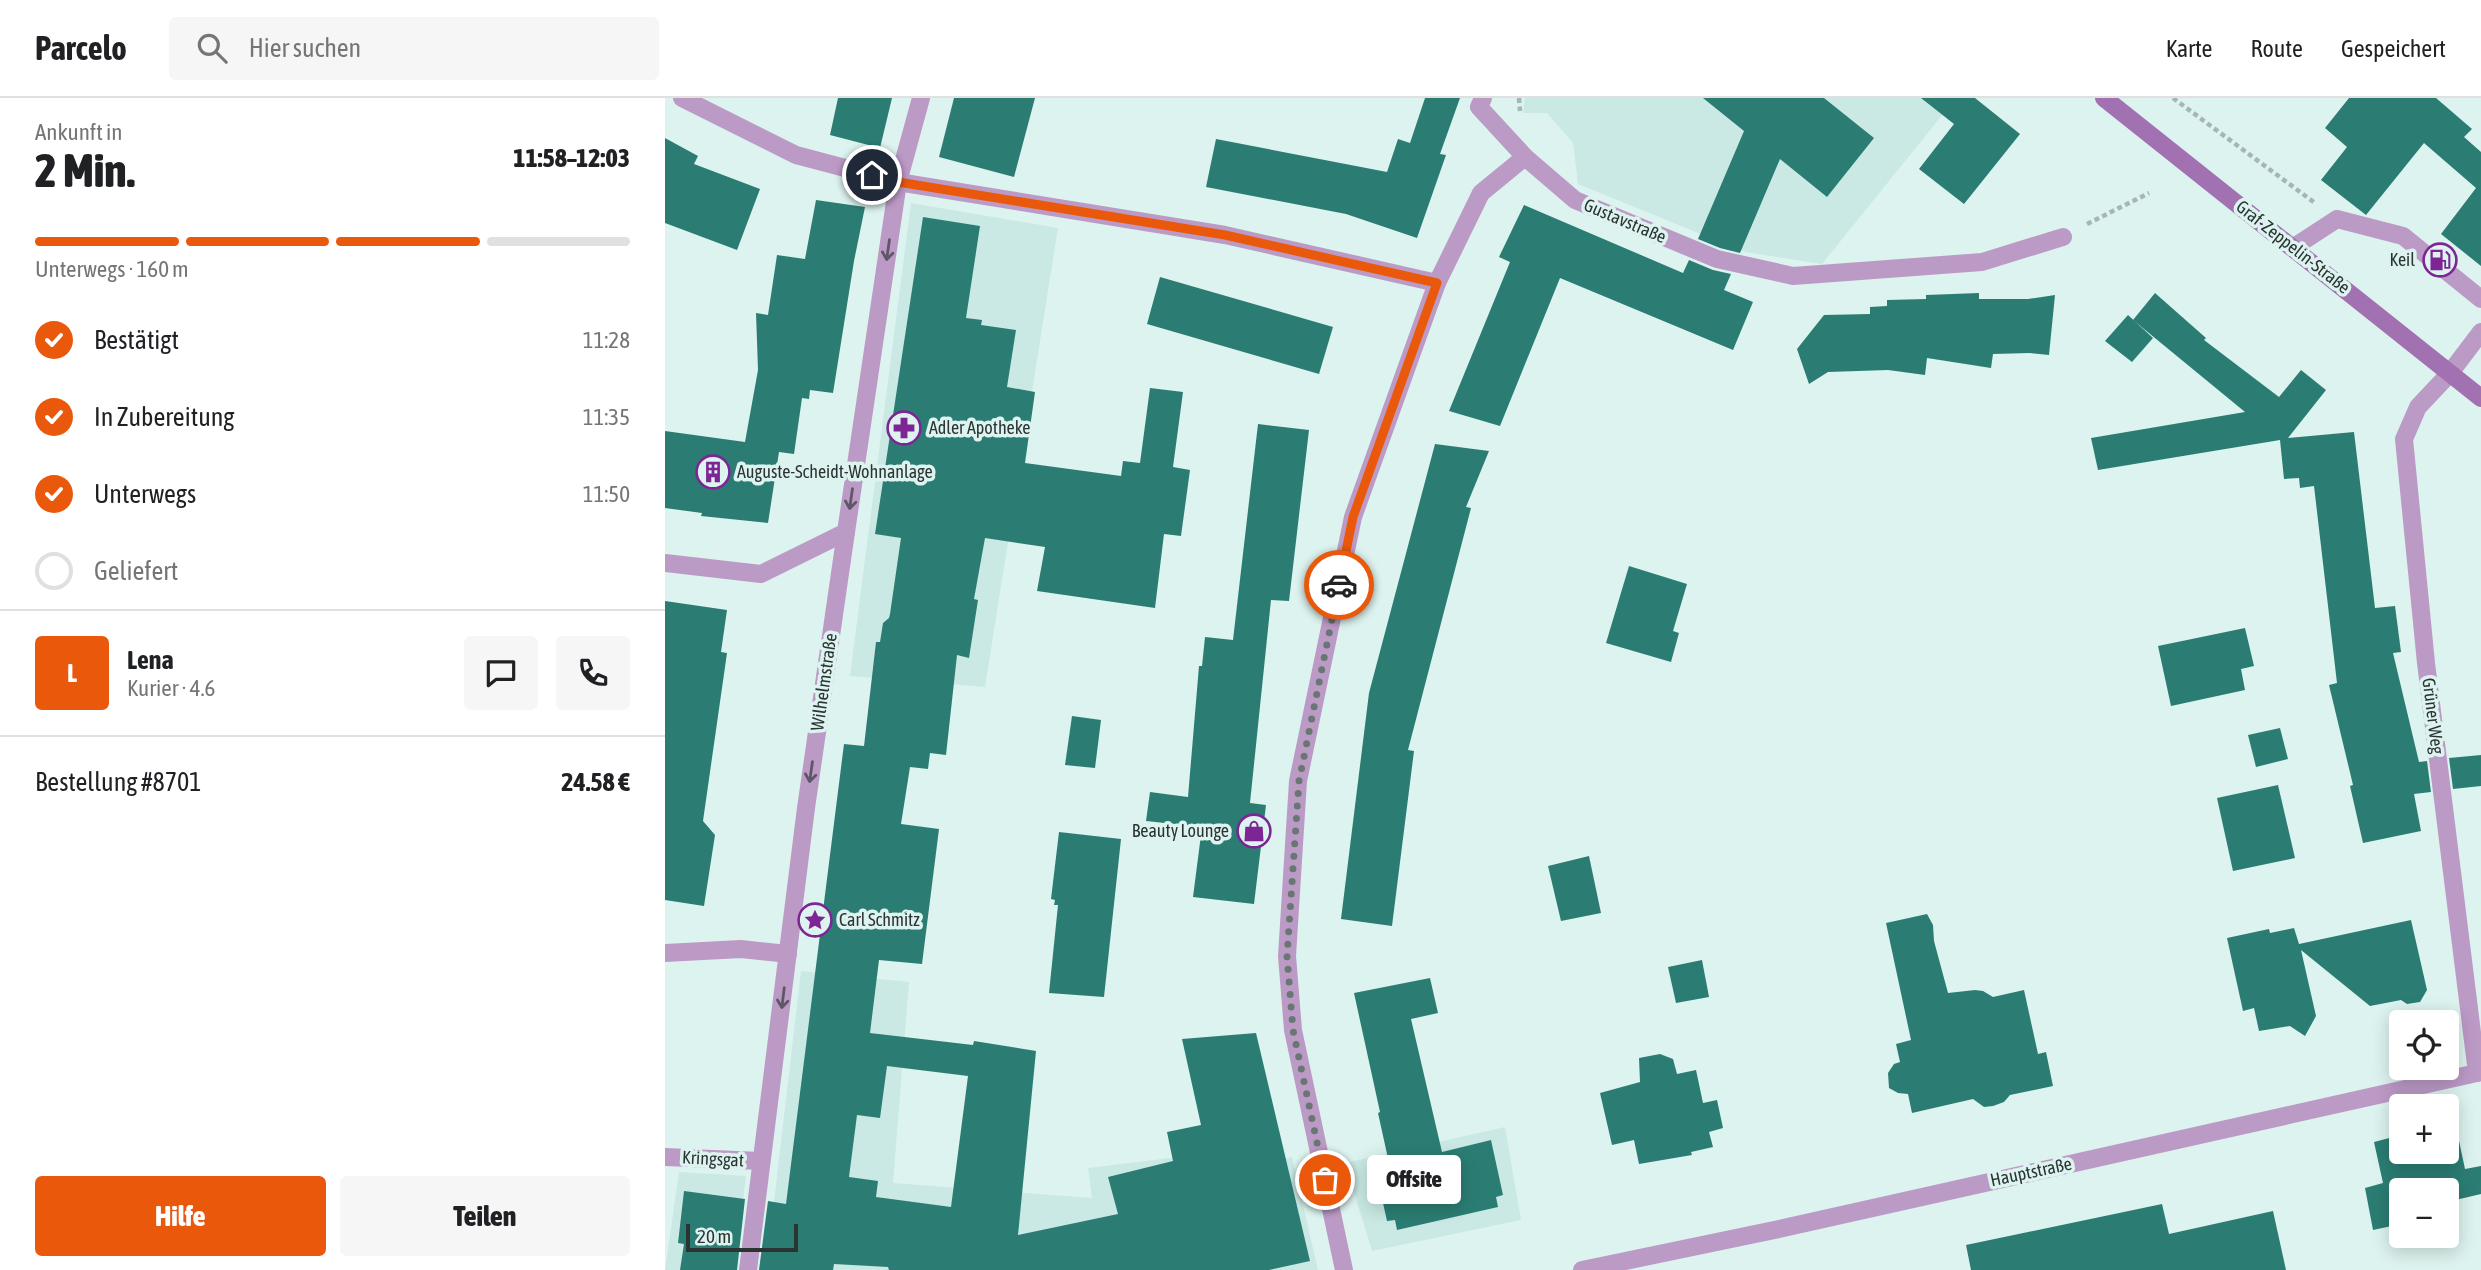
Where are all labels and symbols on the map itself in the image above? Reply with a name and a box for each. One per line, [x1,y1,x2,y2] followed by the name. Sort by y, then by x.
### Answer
[842,145,902,205] pin
[1581,194,1669,247] street label: Gustavstraße
[2232,196,2354,298] street label: Graf-Zeppelin-Straße
[881,238,894,261] one-way arrow
[2421,241,2459,279] fuel station icon: Keil
[2389,249,2415,270] place label: Keil
[885,409,923,447] pharmacy icon: Adler Apotheke
[929,417,1031,438] place label: Adler Apotheke
[694,453,732,491] building icon: Auguste-Scheidt-Wohnanlage
[737,461,933,482] place label: Auguste-Scheidt-Wohnanlage
[845,487,858,510] one-way arrow
[1304,550,1374,620] courier
[806,632,841,732] street label: Wilhelmstraße
[2418,677,2449,756] street label: Grüner Weg
[804,761,817,783] one-way arrow
[1235,812,1273,850] shop icon: Beauty Lounge
[1132,820,1229,841] place label: Beauty Lounge
[796,901,834,939] place icon: Carl Schmitz
[839,909,920,930] place label: Carl Schmitz
[776,986,789,1009] one-way arrow
[682,1146,745,1171] street label: Kringsgat
[1295,1150,1355,1210] pin
[1988,1153,2074,1190] street label: Hauptstraße
[1367,1156,1461,1204] callout: Offsite
[686,1221,798,1253] scale bar

